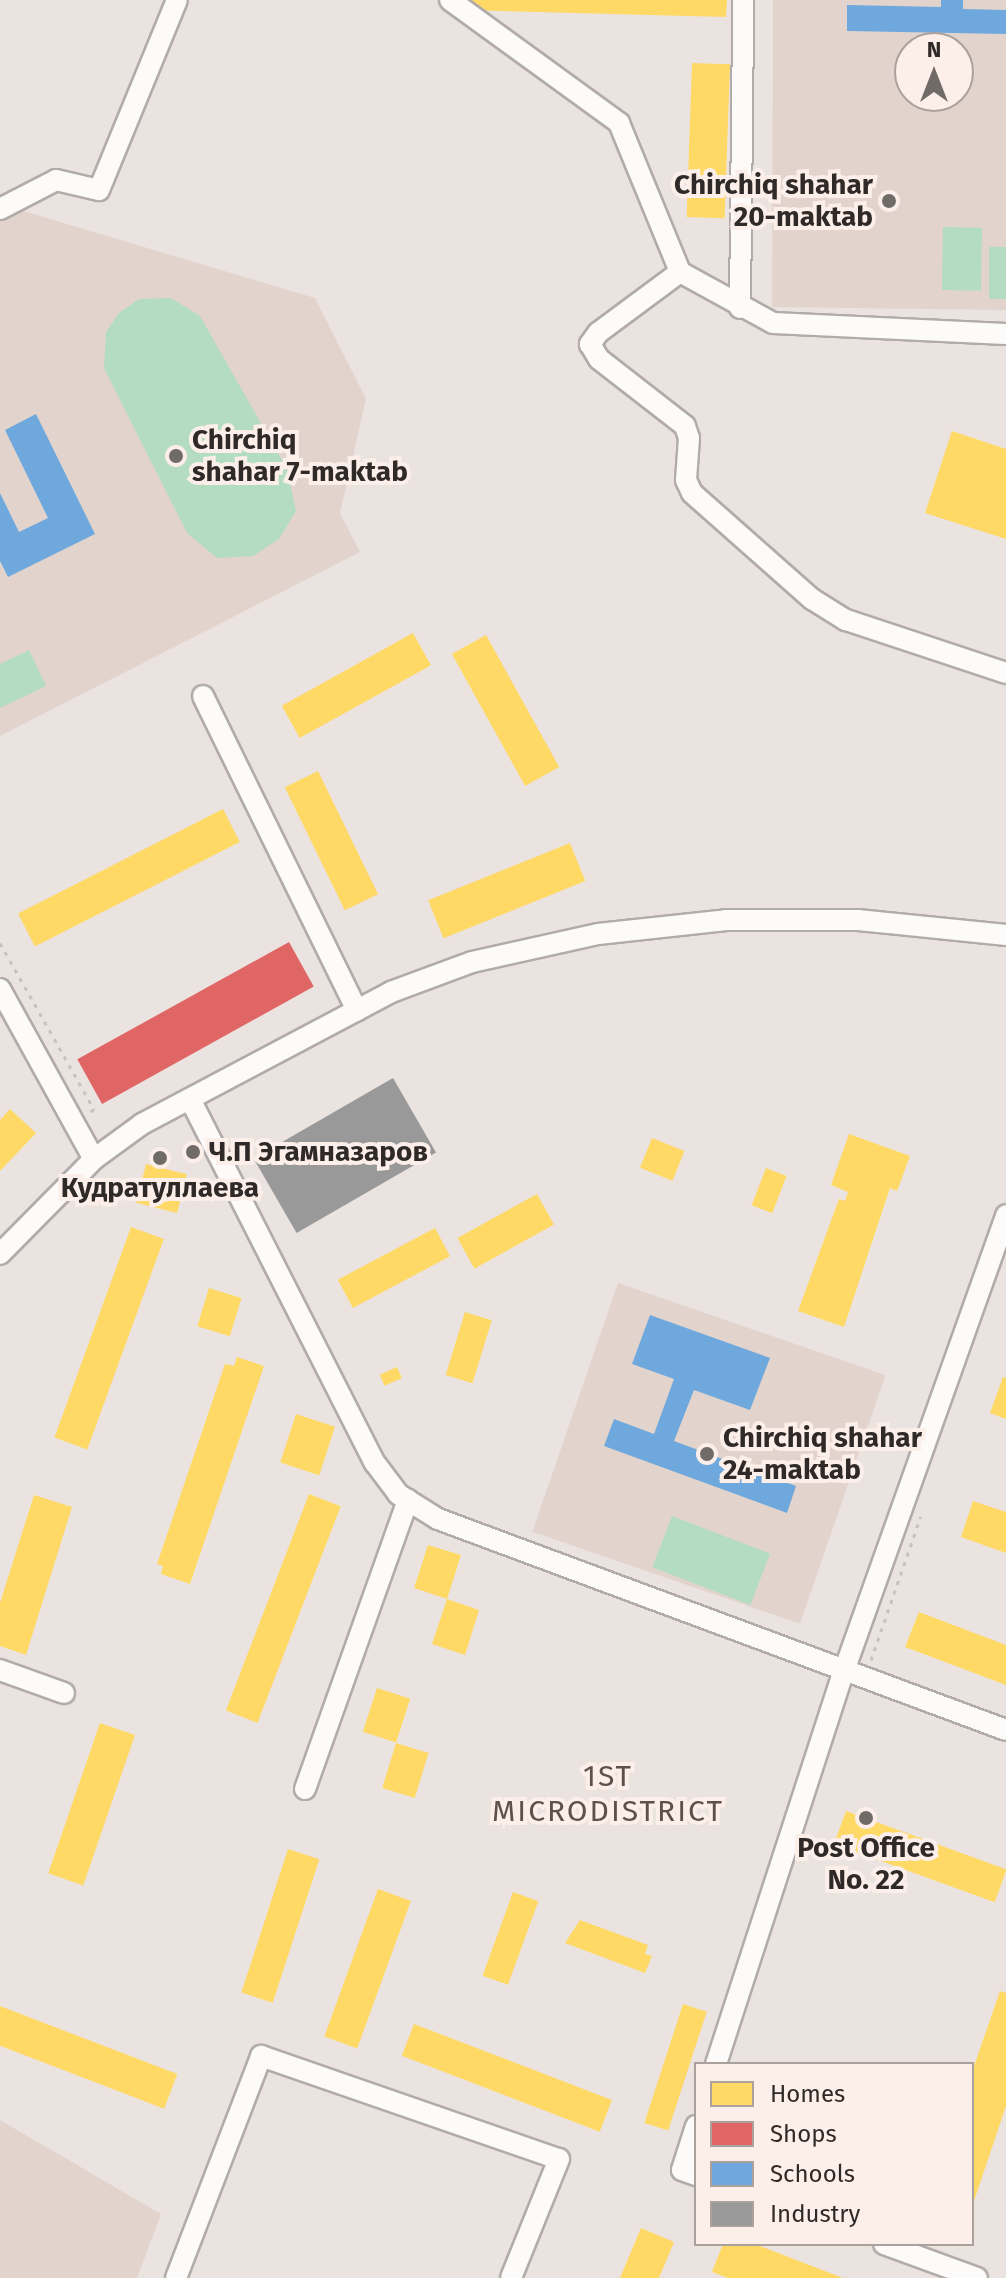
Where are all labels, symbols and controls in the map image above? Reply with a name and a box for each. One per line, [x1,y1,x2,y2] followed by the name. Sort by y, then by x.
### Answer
[894,32,974,112] north arrow
[927,36,941,63] text: N
[674,168,873,234] place label: Chirchiq shahar 20-maktab
[880,192,898,210] marker: Chirchiq shahar 20-maktab
[192,423,408,489] place label: Chirchiq shahar 7-maktab
[167,447,185,465] marker: Chirchiq shahar 7-maktab
[209,1135,428,1169] place label: Ч.П Эгамназаров
[184,1143,202,1161] marker: Ч.П Эгамназаров
[151,1149,169,1167] marker: Кудратуллаева
[61,1171,259,1205] place label: Кудратуллаева
[723,1421,922,1487] place label: Chirchiq shahar 24-maktab
[698,1445,716,1463] marker: Chirchiq shahar 24-maktab
[492,1758,724,1828] district label: 1ST MICRODISTRICT
[857,1809,875,1827] marker: Post Office No. 22
[797,1831,935,1897] place label: Post Office No. 22
[694,2062,974,2246] legend
[770,2080,845,2108] text: Homes
[770,2120,837,2148] text: Shops
[770,2160,855,2188] text: Schools
[770,2200,860,2228] text: Industry

